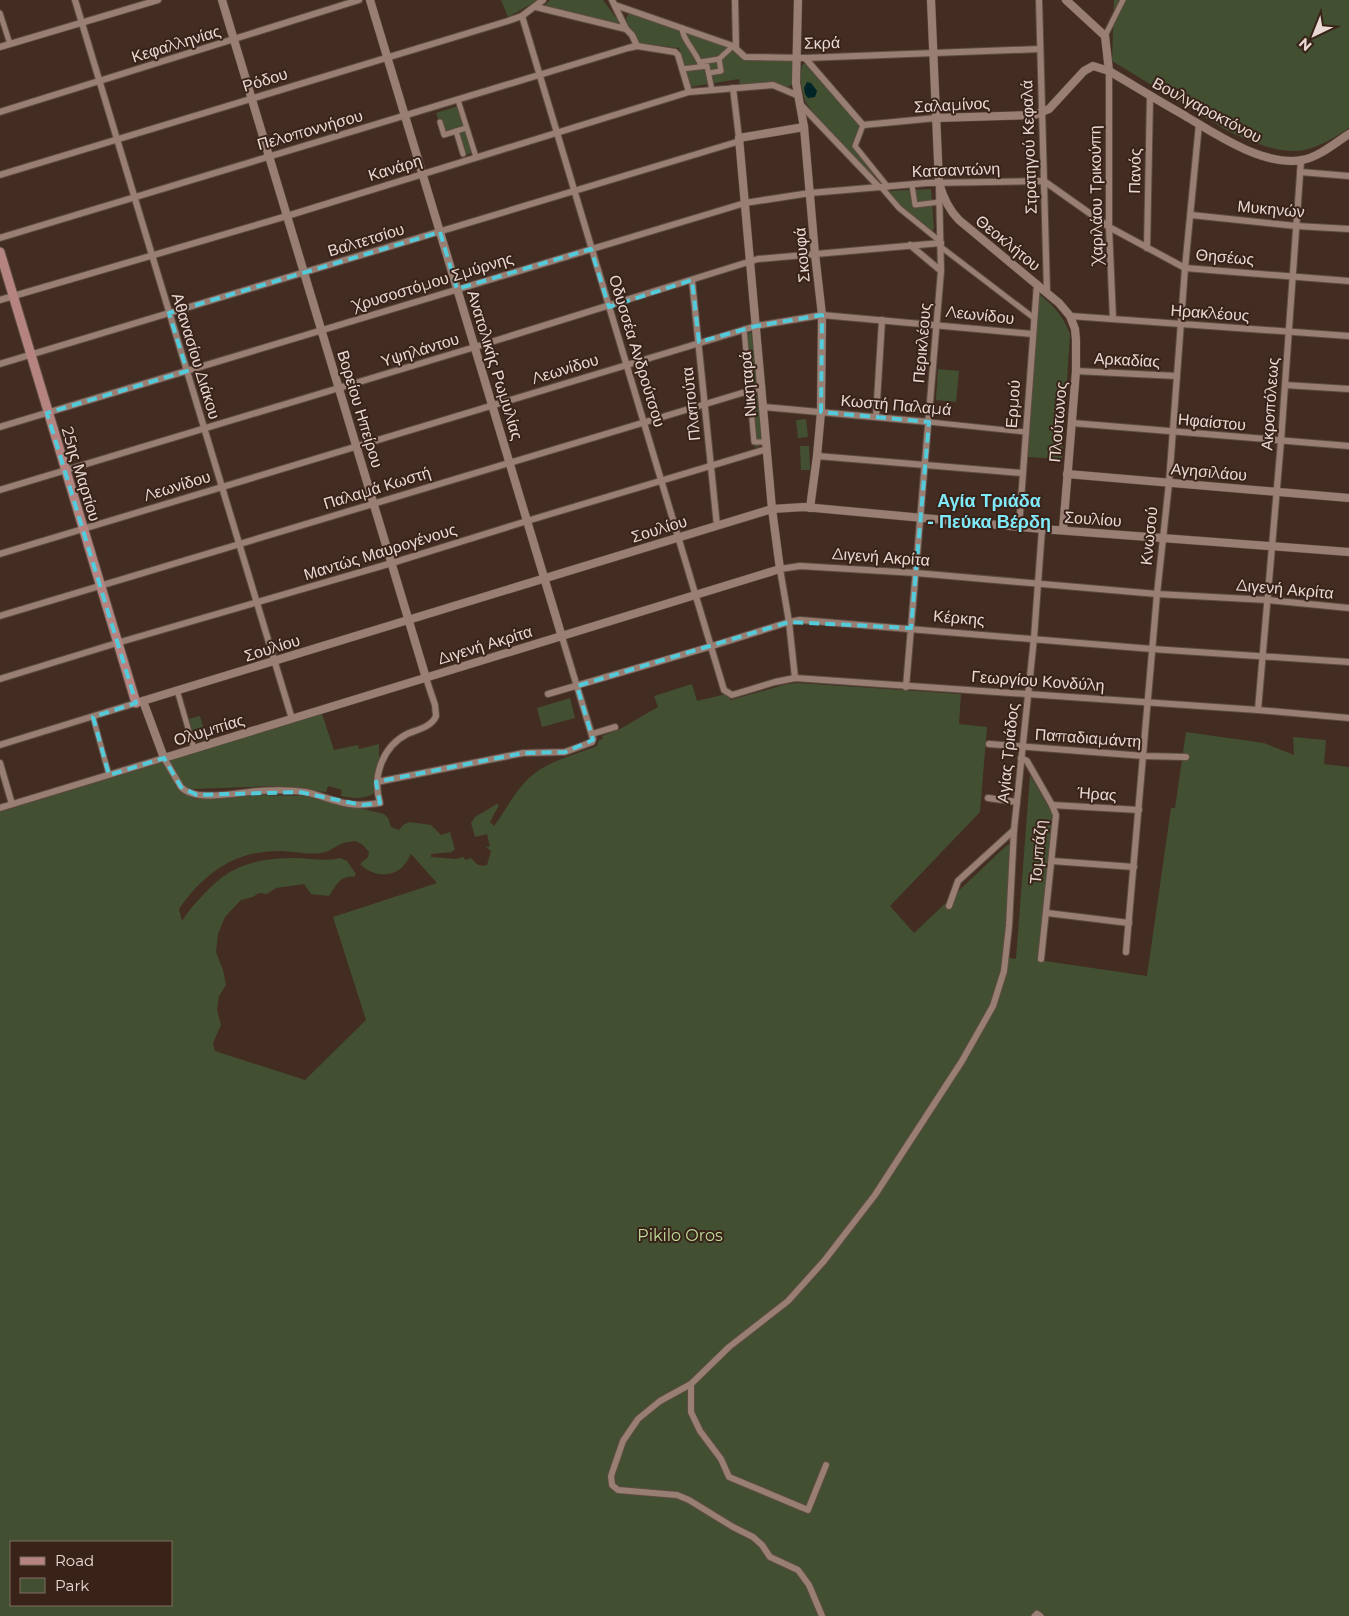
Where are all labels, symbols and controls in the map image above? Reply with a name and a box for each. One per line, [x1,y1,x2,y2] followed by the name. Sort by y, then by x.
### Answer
[1289,10,1339,60] north arrow
[129,21,223,67] street label: Κεφαλληνίας
[804,33,840,53] street label: Σκρά
[1295,34,1315,55] text: N
[240,64,290,96] street label: Ρόδου
[1149,73,1265,147] street label: Βουλγαροκτόνου
[1017,80,1041,214] street label: Στρατηγού Κεφαλά
[914,94,991,116] street label: Σαλαμίνος
[255,106,365,154] street label: Πελοποννήσου
[1085,125,1107,267] street label: Χαριλάου Τρικούπη
[1125,148,1145,194] street label: Πανός
[366,151,424,185] street label: Κανάρη
[911,159,1001,181] street label: Κατσαντώνη
[1237,197,1305,221] street label: Μυκηνών
[972,211,1044,275] street label: Θεοκλήτου
[325,219,407,261] street label: Βαλτετσίου
[790,227,814,283] street label: Σκουφά
[1195,245,1255,269] street label: Θησέως
[349,248,516,316] street label: Χρυσοστόμου Σμύρνης
[605,273,669,429] street label: Οδυσσέα Ανδρούτσου
[463,288,527,442] street label: Ανατολικής Ρωμυλίας
[168,291,224,421] street label: Αθανασίου Διάκου
[1170,301,1250,325] street label: Ηρακλέους
[909,302,935,384] street label: Περικλέους
[945,302,1015,328] street label: Λεωνίδου
[379,329,461,371] street label: Υψηλάντου
[333,348,387,470] street label: Βορείου Ηπείρου
[1093,349,1161,371] street label: Αρκαδίας
[529,350,601,388] street label: Λεωνίδου
[736,350,760,418] street label: Νικηταρά
[1257,357,1283,451] street label: Ακροπόλεως
[678,366,704,442] street label: Πλαπούτα
[1002,379,1024,429] street label: Ερμού
[1045,381,1071,463] street label: Πλούτωνος
[840,391,952,419] street label: Κωστή Παλαμά
[1177,410,1247,434] street label: Ηφαίστου
[58,424,104,524] street label: 25ης Μαρτίου
[1170,459,1248,485] street label: Αγησιλάου
[321,463,433,513] street label: Παλαμά Κωστή
[141,467,213,505] street label: Λεωνίδου
[927,490,1051,533] district label: Αγία Τριάδα - Πεύκα Βέρδη
[1136,506,1162,566] street label: Κνωσού
[1064,508,1122,530] street label: Σουλίου
[629,512,689,546] street label: Σουλίου
[301,520,459,584] street label: Μαντώς Μαυρογένους
[831,544,931,570] street label: Διγενή Ακρίτα
[1235,575,1335,603] street label: Διγενή Ακρίτα
[933,606,986,630] street label: Κέρκης
[435,622,535,668] street label: Διγενή Ακρίτα
[242,631,302,665] street label: Σουλίου
[971,667,1105,695] street label: Γεωργίου Κονδύλη
[993,702,1023,804] street label: Αγίας Τριάδος
[171,710,247,750] street label: Ολυμπίας
[1034,725,1142,751] street label: Παπαδιαμάντη
[1076,783,1118,805] street label: Ήρας
[1026,819,1050,885] street label: Τομπάζη
[637,1226,723,1245] park label: Pikilo Oros
[10,1541,172,1606] legend
[55,1551,94,1570] text: Road
[55,1576,89,1595] text: Park

